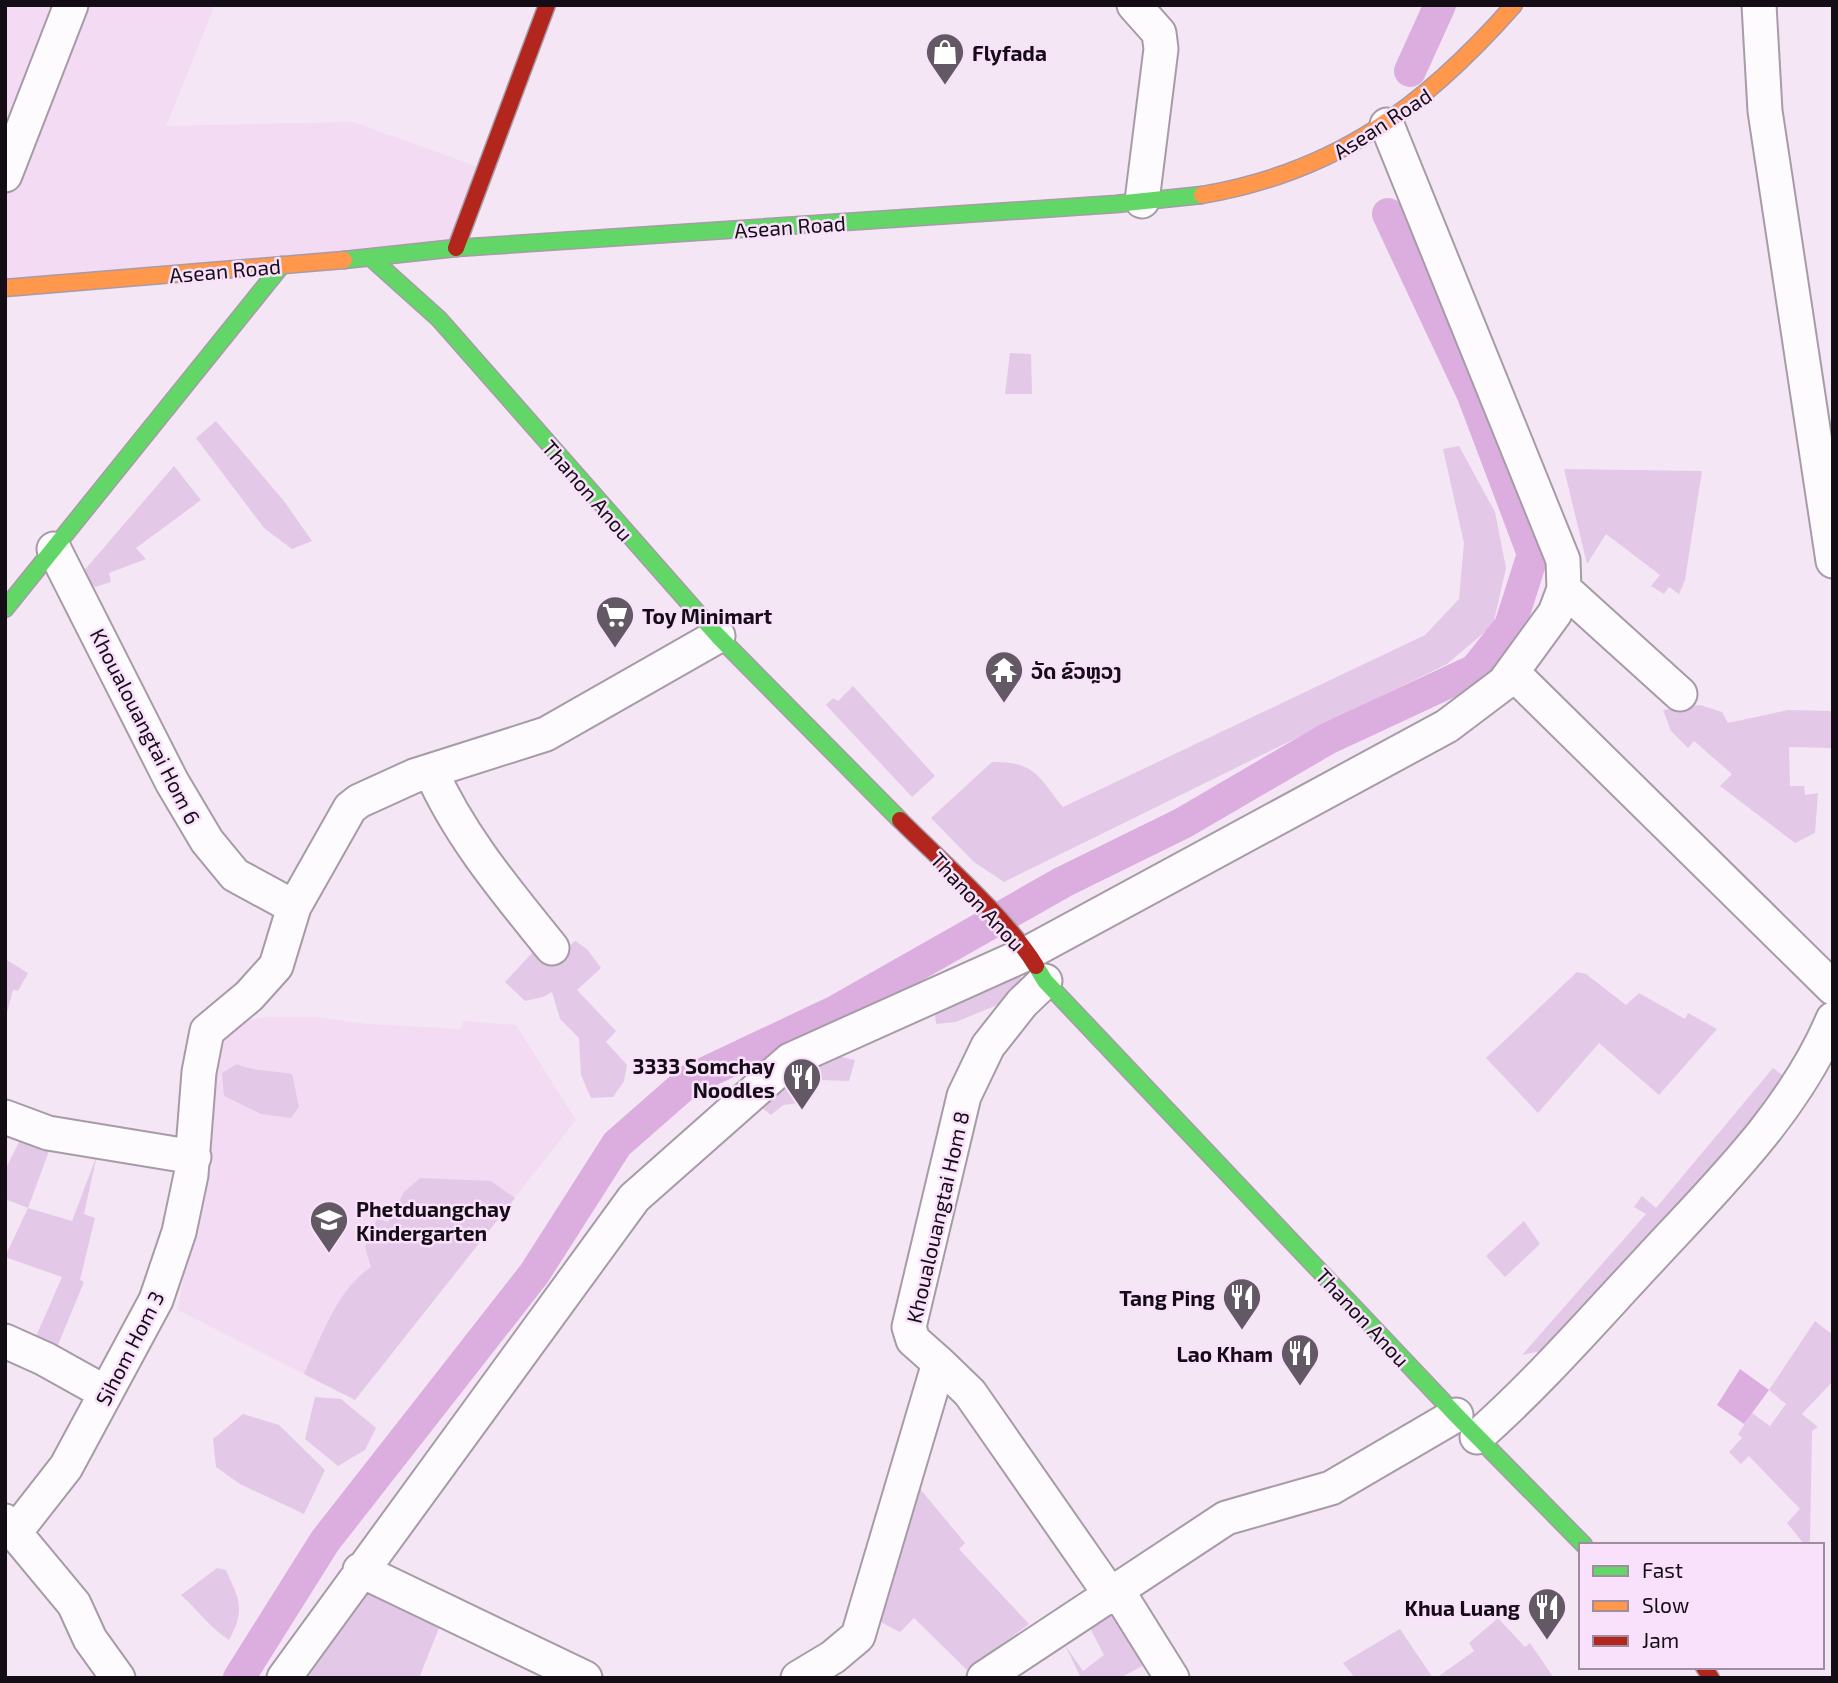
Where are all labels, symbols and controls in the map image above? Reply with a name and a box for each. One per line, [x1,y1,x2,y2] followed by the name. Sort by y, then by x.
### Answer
[924,31,966,86] shop icon: Flyfada
[972,40,1047,66] place label: Flyfada
[1328,82,1436,164] street label: Asean Road
[733,210,847,242] street label: Asean Road
[168,253,282,287] street label: Asean Road
[537,434,639,546] street label: Thanon Anou
[594,594,636,649] supermarket icon: Toy Minimart
[642,603,773,629] place label: Toy Minimart
[86,624,206,828] street label: Khoualouangtai Hom 6
[983,649,1025,704] temple icon: ວັດ ຂົວຫຼວງ
[1031,658,1122,684] place label: ວັດ ຂົວຫຼວງ
[926,847,1030,955] street label: Thanon Anou
[633,1053,775,1102] place label: 3333 Somchay Noodles
[781,1056,823,1111] restaurant icon: 3333 Somchay Noodles
[900,1109,974,1325] street label: Khoualouangtai Hom 8
[356,1196,511,1245] place label: Phetduangchay Kindergarten
[308,1199,350,1254] school or university icon: Phetduangchay Kindergarten
[1311,1263,1415,1371] street label: Thanon Anou
[1221,1276,1263,1331] restaurant icon: Tang Ping
[1119,1285,1215,1310] place label: Tang Ping
[90,1287,168,1409] street label: Sihom Hom 3
[1279,1332,1321,1387] restaurant icon: Lao Kham
[1176,1341,1273,1366] place label: Lao Kham
[1579,1543,1824,1669] legend
[1642,1557,1683,1582] text: Fast
[1526,1586,1568,1641] restaurant icon: Khua Luang
[1642,1592,1689,1617] text: Slow
[1405,1595,1520,1620] place label: Khua Luang
[1642,1627,1679,1652] text: Jam

